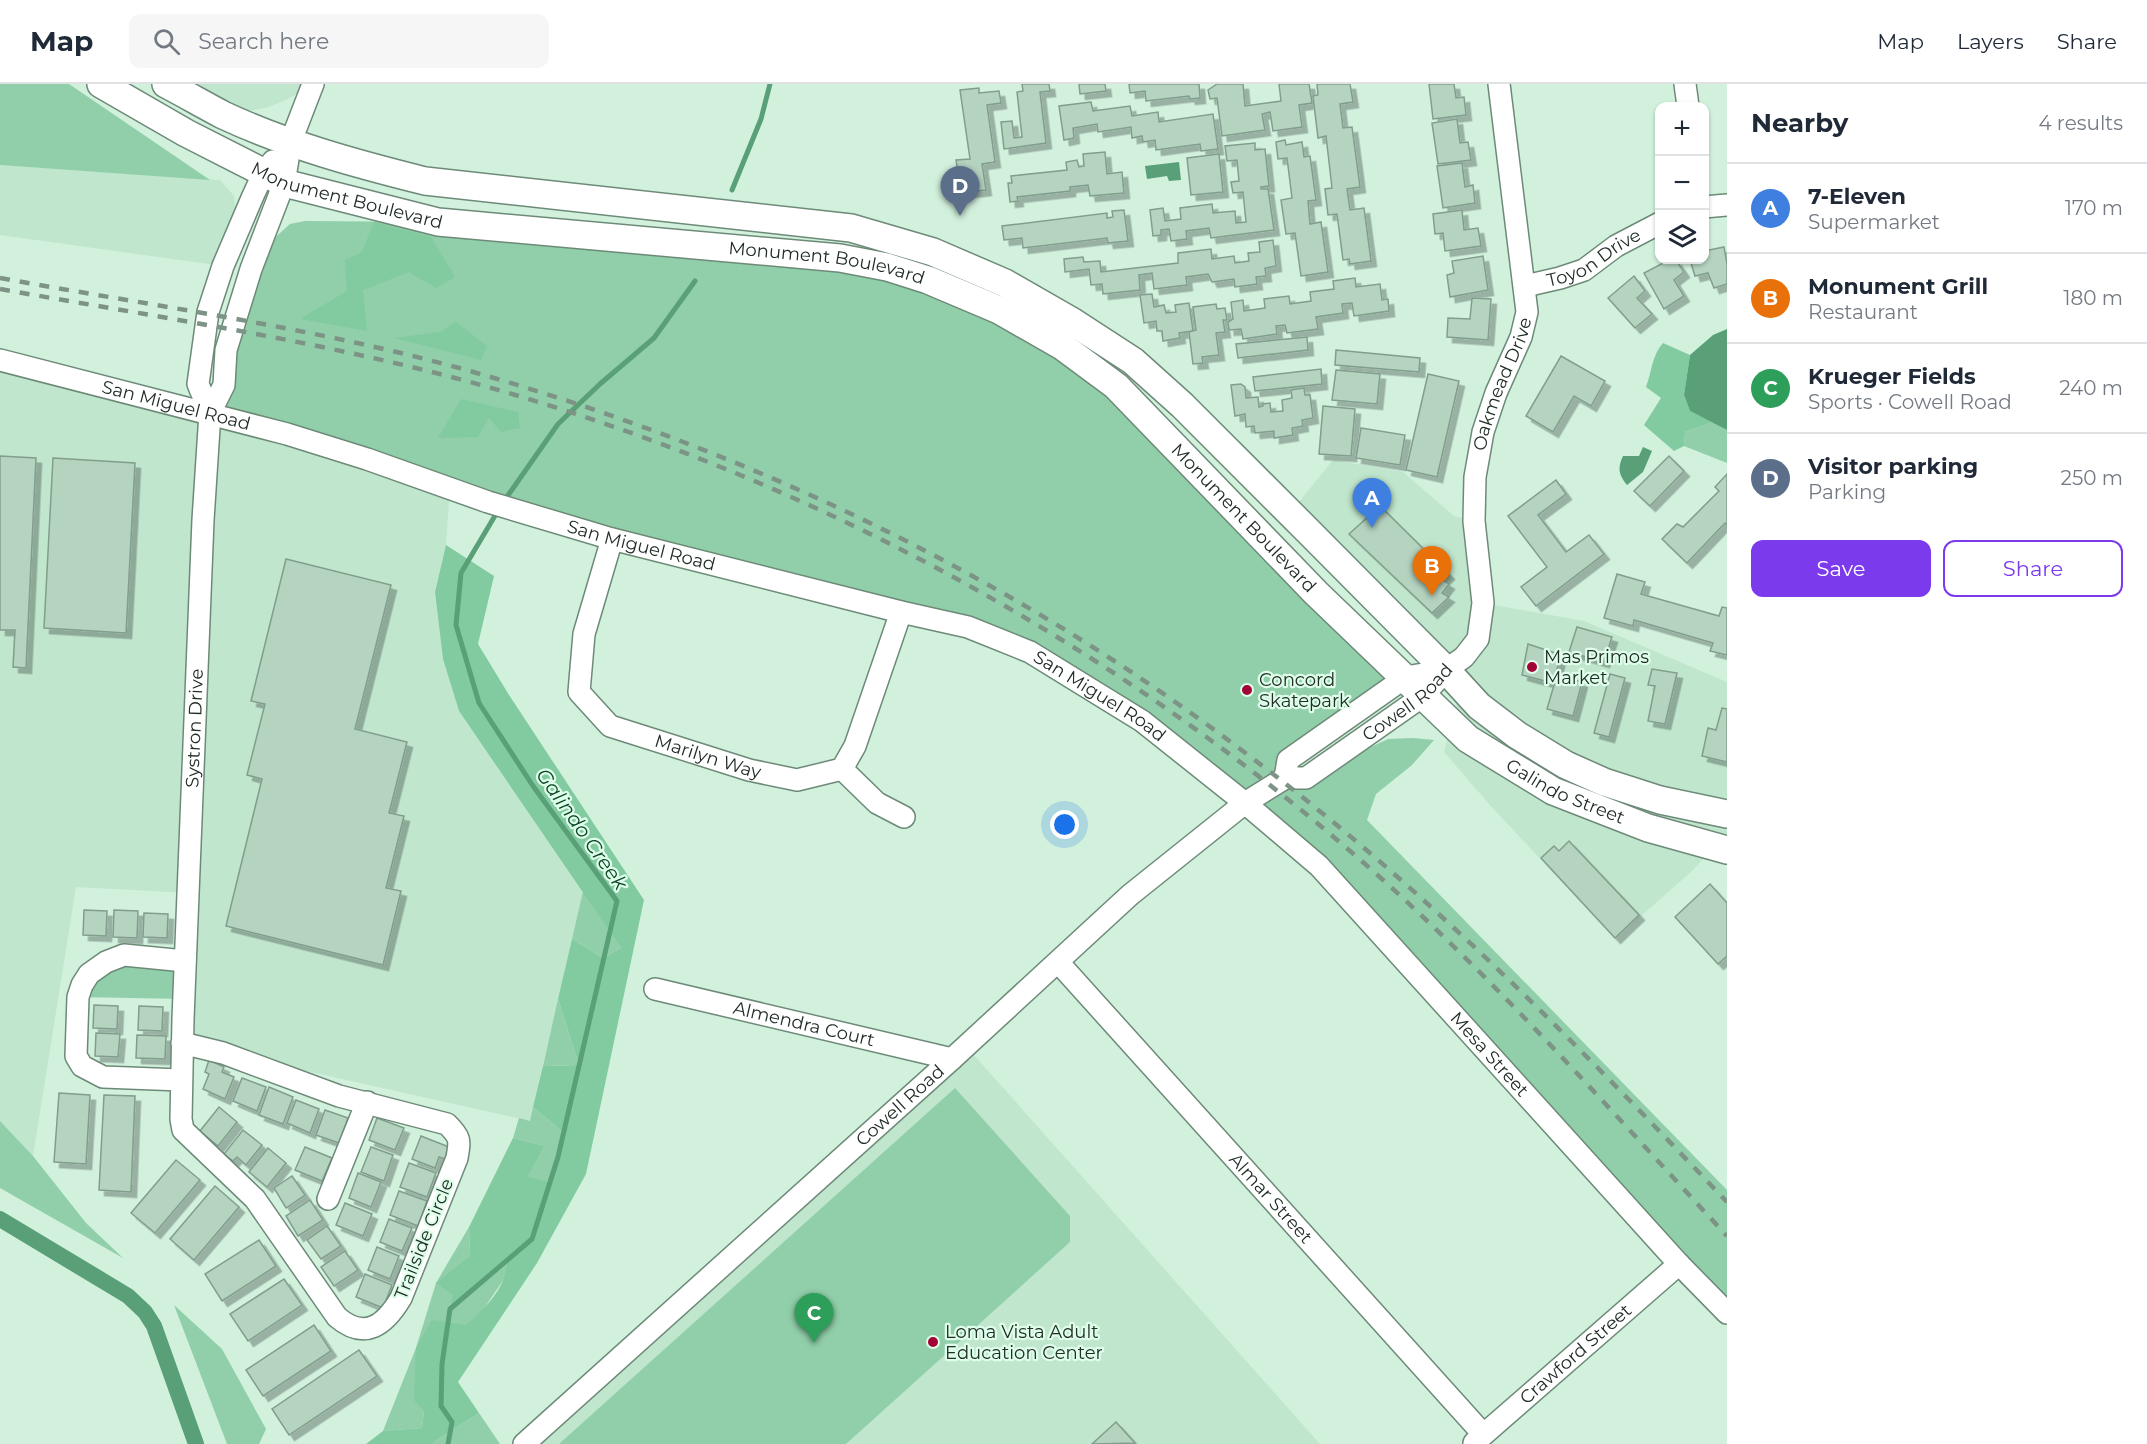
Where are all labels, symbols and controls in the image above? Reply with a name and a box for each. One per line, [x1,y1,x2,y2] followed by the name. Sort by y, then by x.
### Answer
[129,14,549,68] search box
[30,24,93,58] text: Map
[150,25,183,58] icon: search
[198,28,329,55] text: Search here
[1877,29,1924,54] text: Map
[1957,29,2024,54] text: Layers
[2057,29,2117,54] text: Share
[1655,102,1709,264] map controls
[1655,102,1709,156] button: +
[1751,107,1848,139] text: Nearby
[2038,111,2123,135] text: 4 results
[1655,156,1709,210] button: −
[247,157,445,234] street label: Monument Boulevard
[940,166,980,216] pin: D
[1808,183,1906,210] text: 7-Eleven
[1763,196,1778,220] text: A
[2065,196,2123,220] text: 170 m
[1655,210,1709,264] button: layers
[1808,210,1940,234] text: Supermarket
[1544,224,1645,292] street label: Toyon Drive
[727,237,927,289] street label: Monument Boulevard
[1808,273,1988,300] text: Monument Grill
[1763,286,1778,310] text: B
[2063,286,2123,310] text: 180 m
[1808,300,1918,324] text: Restaurant
[1469,315,1536,452] street label: Oakmead Drive
[1808,363,1976,390] text: Krueger Fields
[100,376,253,435] street label: San Miguel Road
[1763,376,1778,400] text: C
[2059,376,2123,400] text: 240 m
[1808,390,2012,414] text: Sports · Cowell Road
[1167,439,1321,597] street label: Monument Boulevard
[1808,453,1978,480] text: Visitor parking
[1762,466,1779,490] text: D
[2061,466,2123,490] text: 250 m
[1352,478,1392,528] pin: A
[1808,480,1886,504] text: Parking
[564,515,718,576] street label: San Miguel Road
[1751,540,1931,597] button: Save
[1943,540,2123,597] button: Share
[1412,546,1452,596] pin: B
[1029,646,1170,747] street label: San Miguel Road
[1544,646,1649,689] place label: Mas Primos Market
[1358,659,1457,746] street label: Cowell Road
[1525,660,1539,674] marker: Mas Primos Market
[181,668,208,788] street label: Systron Drive
[1259,669,1350,712] place label: Concord Skatepark
[1240,683,1254,697] marker: Concord Skatepark
[652,730,763,783] street label: Marilyn Way
[1502,754,1628,829] street label: Galindo Street
[531,764,633,895] water label: Galindo Creek
[1050,810,1079,839] your location
[731,997,877,1051] street label: Almendra Court
[1445,1007,1533,1101] street label: Mesa Street
[851,1060,949,1151] street label: Cowell Road
[1225,1149,1317,1248] street label: Almar Street
[390,1175,458,1303] street label: Trailside Circle
[794,1294,834,1343] pin: C
[1515,1299,1636,1409] street label: Crawford Street
[945,1321,1103,1364] place label: Loma Vista Adult Education Center
[926,1335,940,1349] marker: Loma Vista Adult Education Center

